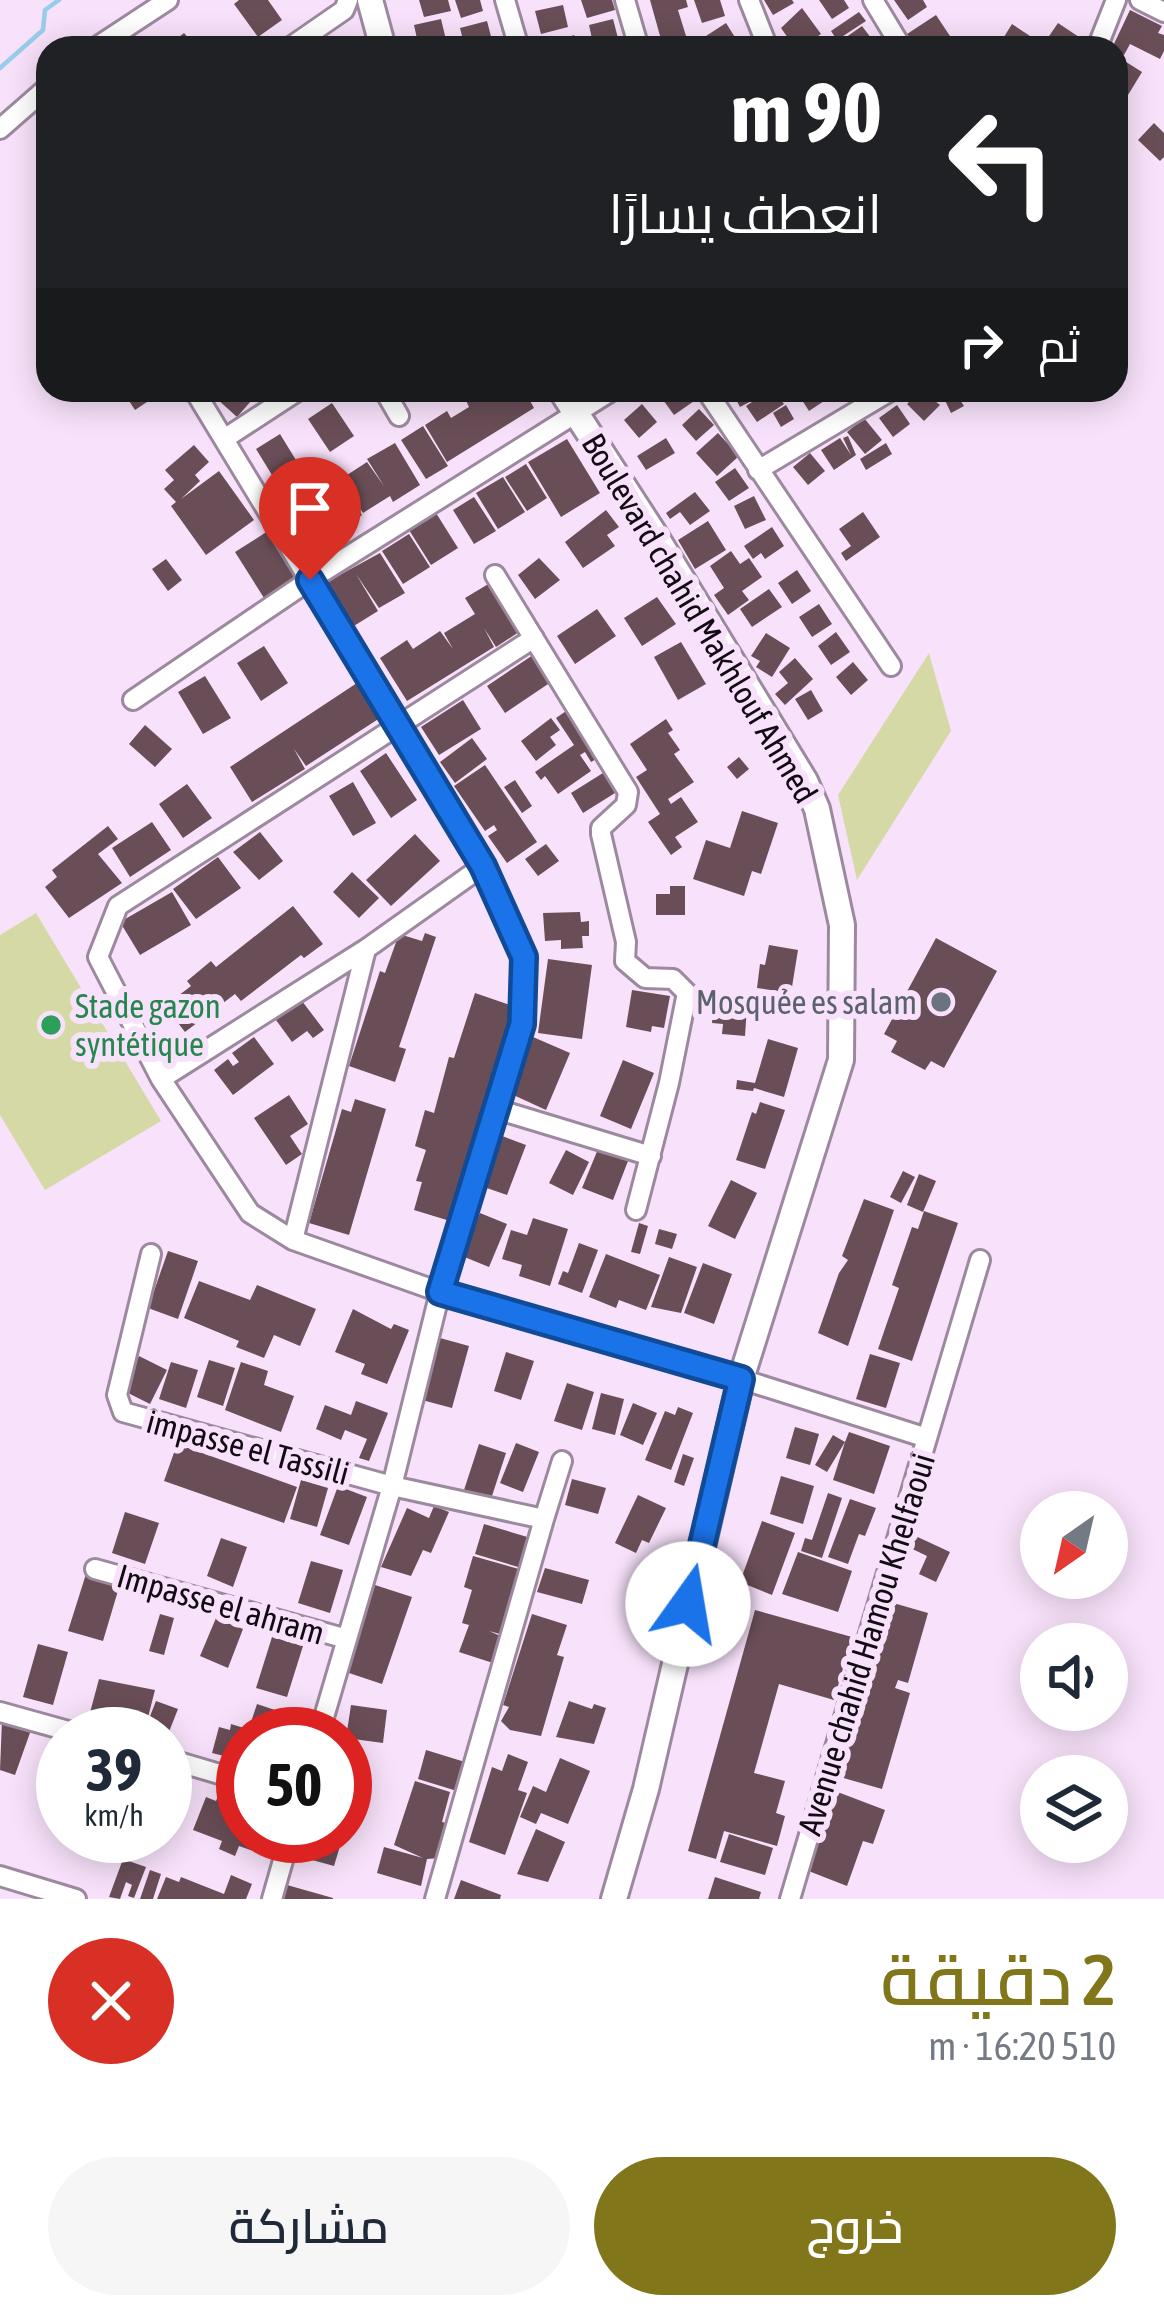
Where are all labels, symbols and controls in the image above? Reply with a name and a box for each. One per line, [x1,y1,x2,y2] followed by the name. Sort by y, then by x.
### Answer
[731,64,882,160] text: 90 m
[924,84,1080,240] icon: left
[608,183,882,244] text: انعطف يسارًا
[948,312,1014,378] icon: right
[1038,320,1080,372] text: ثم
[575,427,825,809] street label: Boulevard chahid Makhlouf Ahmed
[259,457,361,580] pin
[277,475,343,541] icon: arrive
[696,983,917,1021] place label: Mosquée es salam
[75,987,221,1063] place label: Stade gazon syntétique
[928,989,954,1015] marker: Mosquée es salam
[38,1012,64,1038] marker: Stade gazon syntétique
[143,1402,353,1492] street label: impasse el Tassili
[790,1449,942,1839] street label: Avenue chahid Hamou Khelfaoui
[1020,1491,1128,1599] north arrow
[1020,1491,1128,1863] map controls
[625,1541,751,1667] position arrow
[113,1556,329,1652] street label: Impasse el ahram
[1020,1623,1128,1731] button: sound
[216,1707,372,1863] speed limit sign: 50
[86,1735,142,1804] text: 39
[1020,1755,1128,1863] button: layers
[84,1798,144,1832] text: km/h
[48,1938,174,2064] button: close
[881,1938,1116,2020] text: 2 دقيقة
[928,2024,1116,2068] text: 510 m · 16:20
[48,2157,570,2295] button: مشاركة
[594,2157,1116,2295] button: خروج

